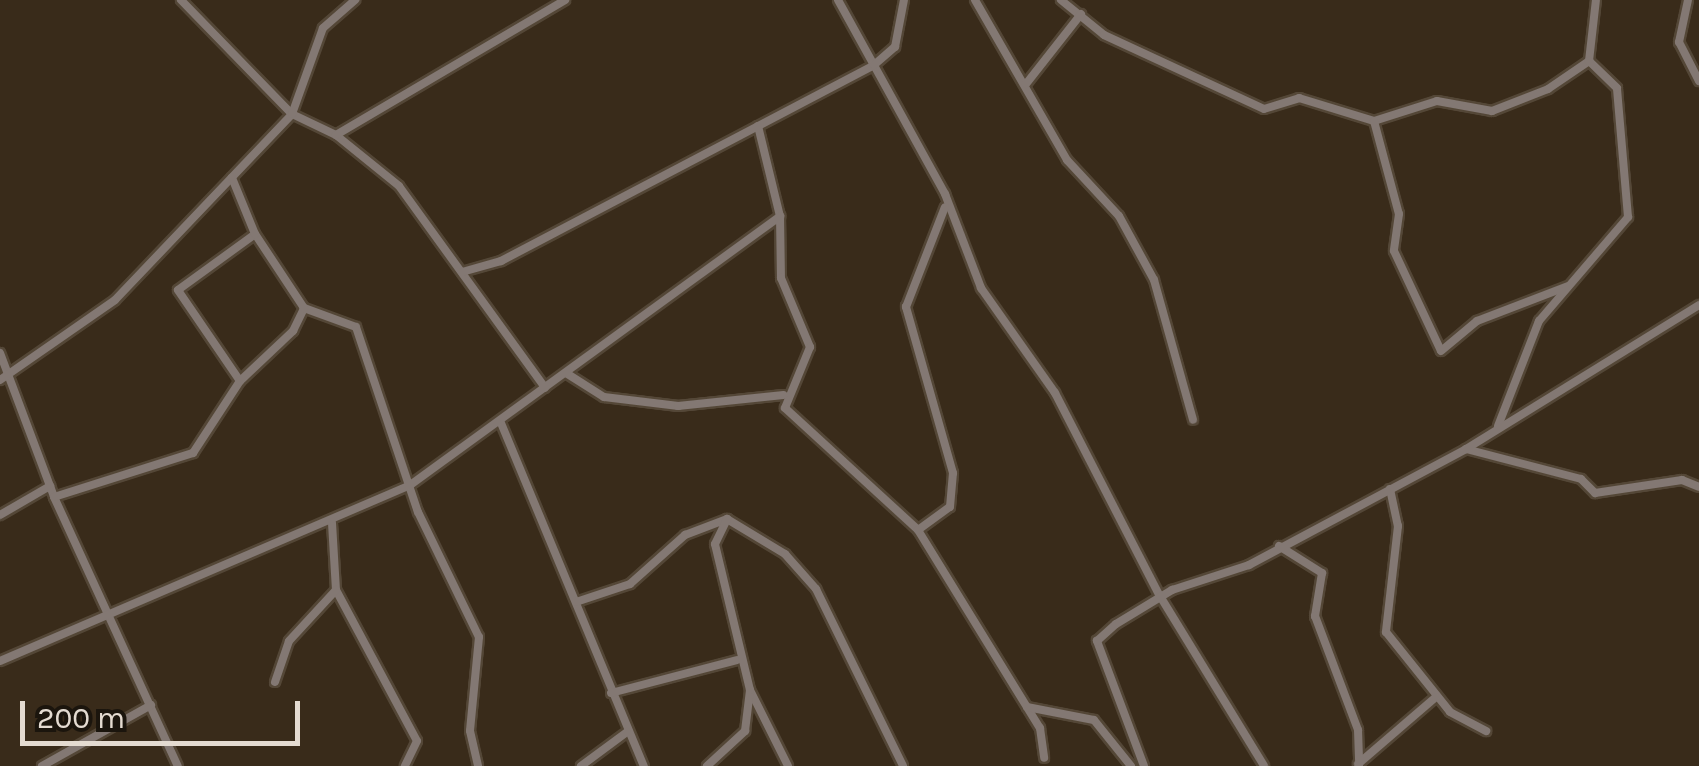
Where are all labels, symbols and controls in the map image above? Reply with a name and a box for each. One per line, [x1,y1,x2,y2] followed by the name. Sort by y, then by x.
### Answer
[25,681,305,743] scale bar
[37,700,125,736] text: 200 m

